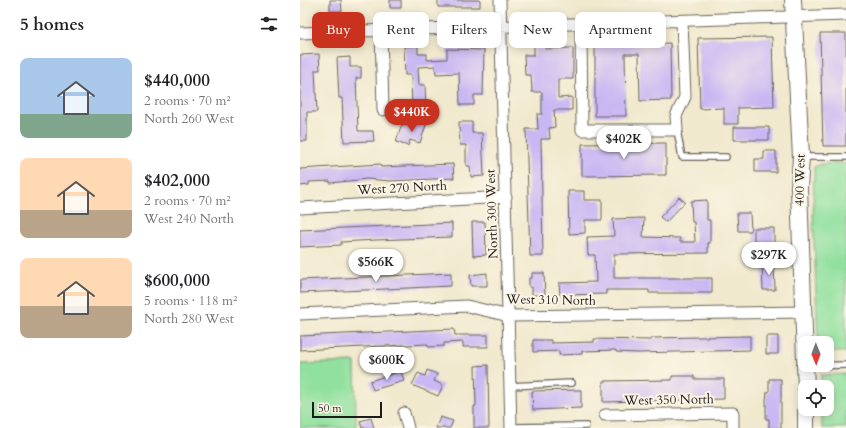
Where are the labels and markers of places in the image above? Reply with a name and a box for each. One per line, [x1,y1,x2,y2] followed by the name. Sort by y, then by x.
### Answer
[384,99,440,133] pin: $440K
[596,126,652,160] pin: $402K
[741,242,797,276] pin: $297K
[348,249,404,283] pin: $566K
[359,347,415,381] pin: $600K

